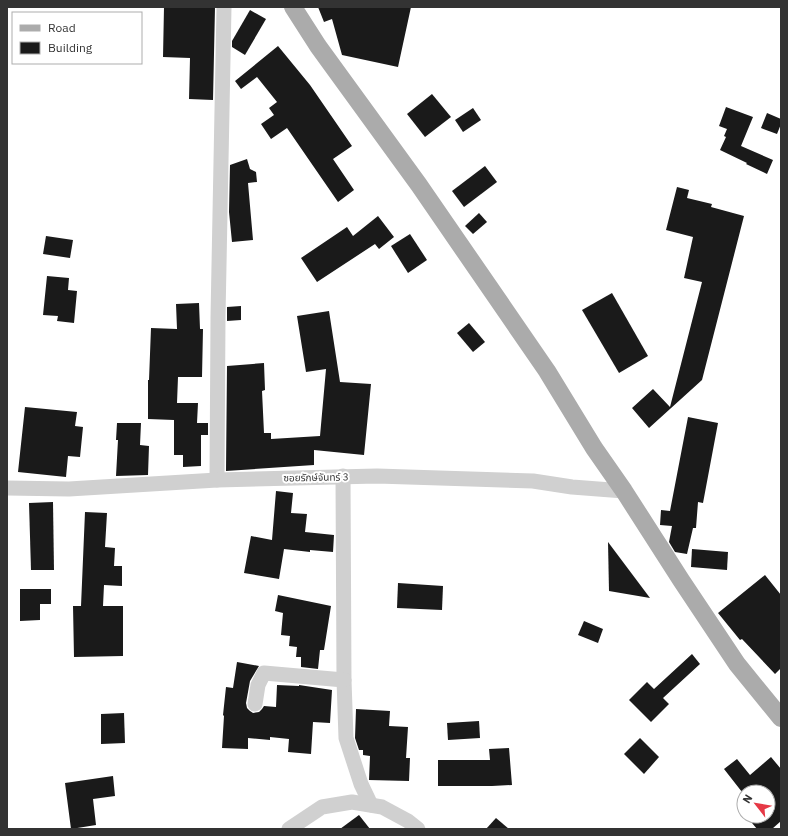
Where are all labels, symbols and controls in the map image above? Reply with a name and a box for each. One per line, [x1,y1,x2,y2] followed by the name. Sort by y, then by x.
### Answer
[12,12,142,64] legend
[48,20,76,35] text: Road
[48,40,93,55] text: Building
[283,470,349,485] street label: ซอยรักษ์จันทร์ 3
[736,784,776,824] north arrow
[739,792,755,806] text: N

